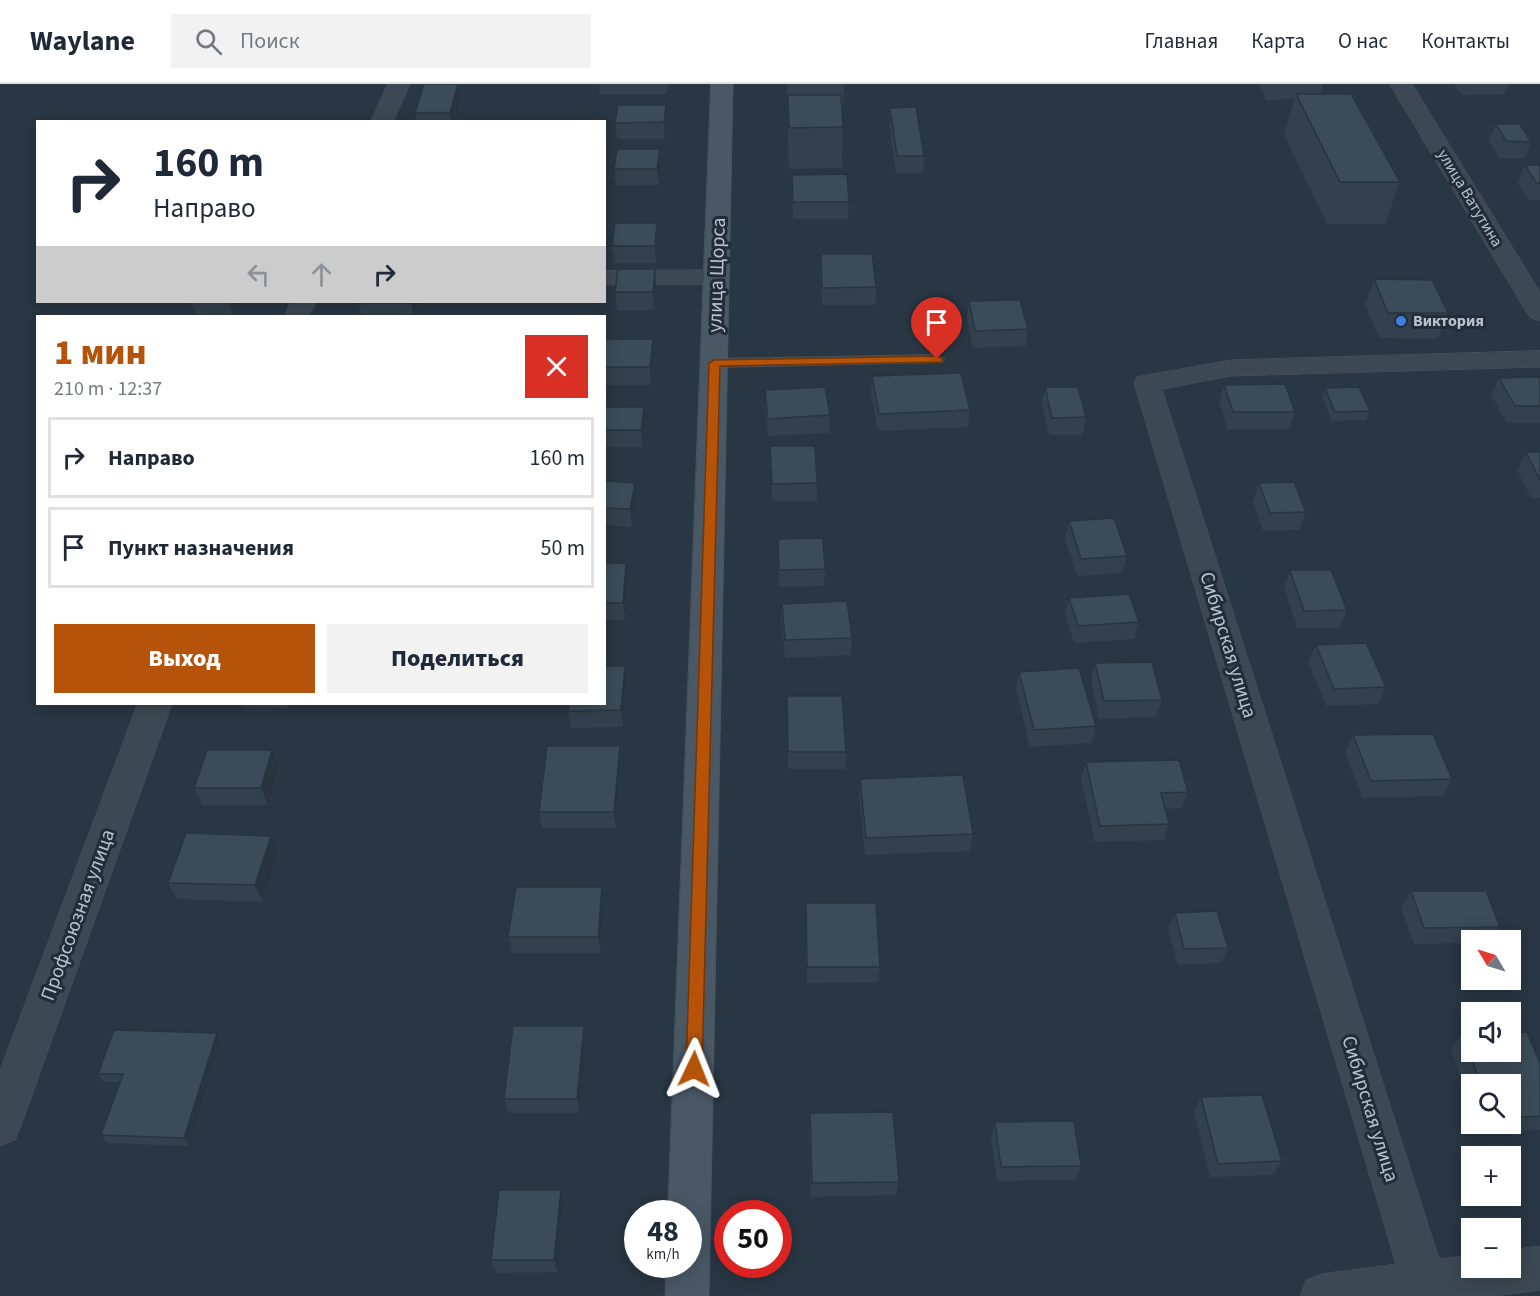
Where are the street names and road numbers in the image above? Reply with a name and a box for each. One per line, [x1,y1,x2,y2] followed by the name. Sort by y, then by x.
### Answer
[1432,145,1508,251] street label: улица Ватутина
[701,217,733,333] street label: улица Щорса
[1192,568,1264,722] street label: Сибирская улица
[34,825,122,1005] street label: Профсоюзная улица
[1334,1032,1406,1186] street label: Сибирская улица

